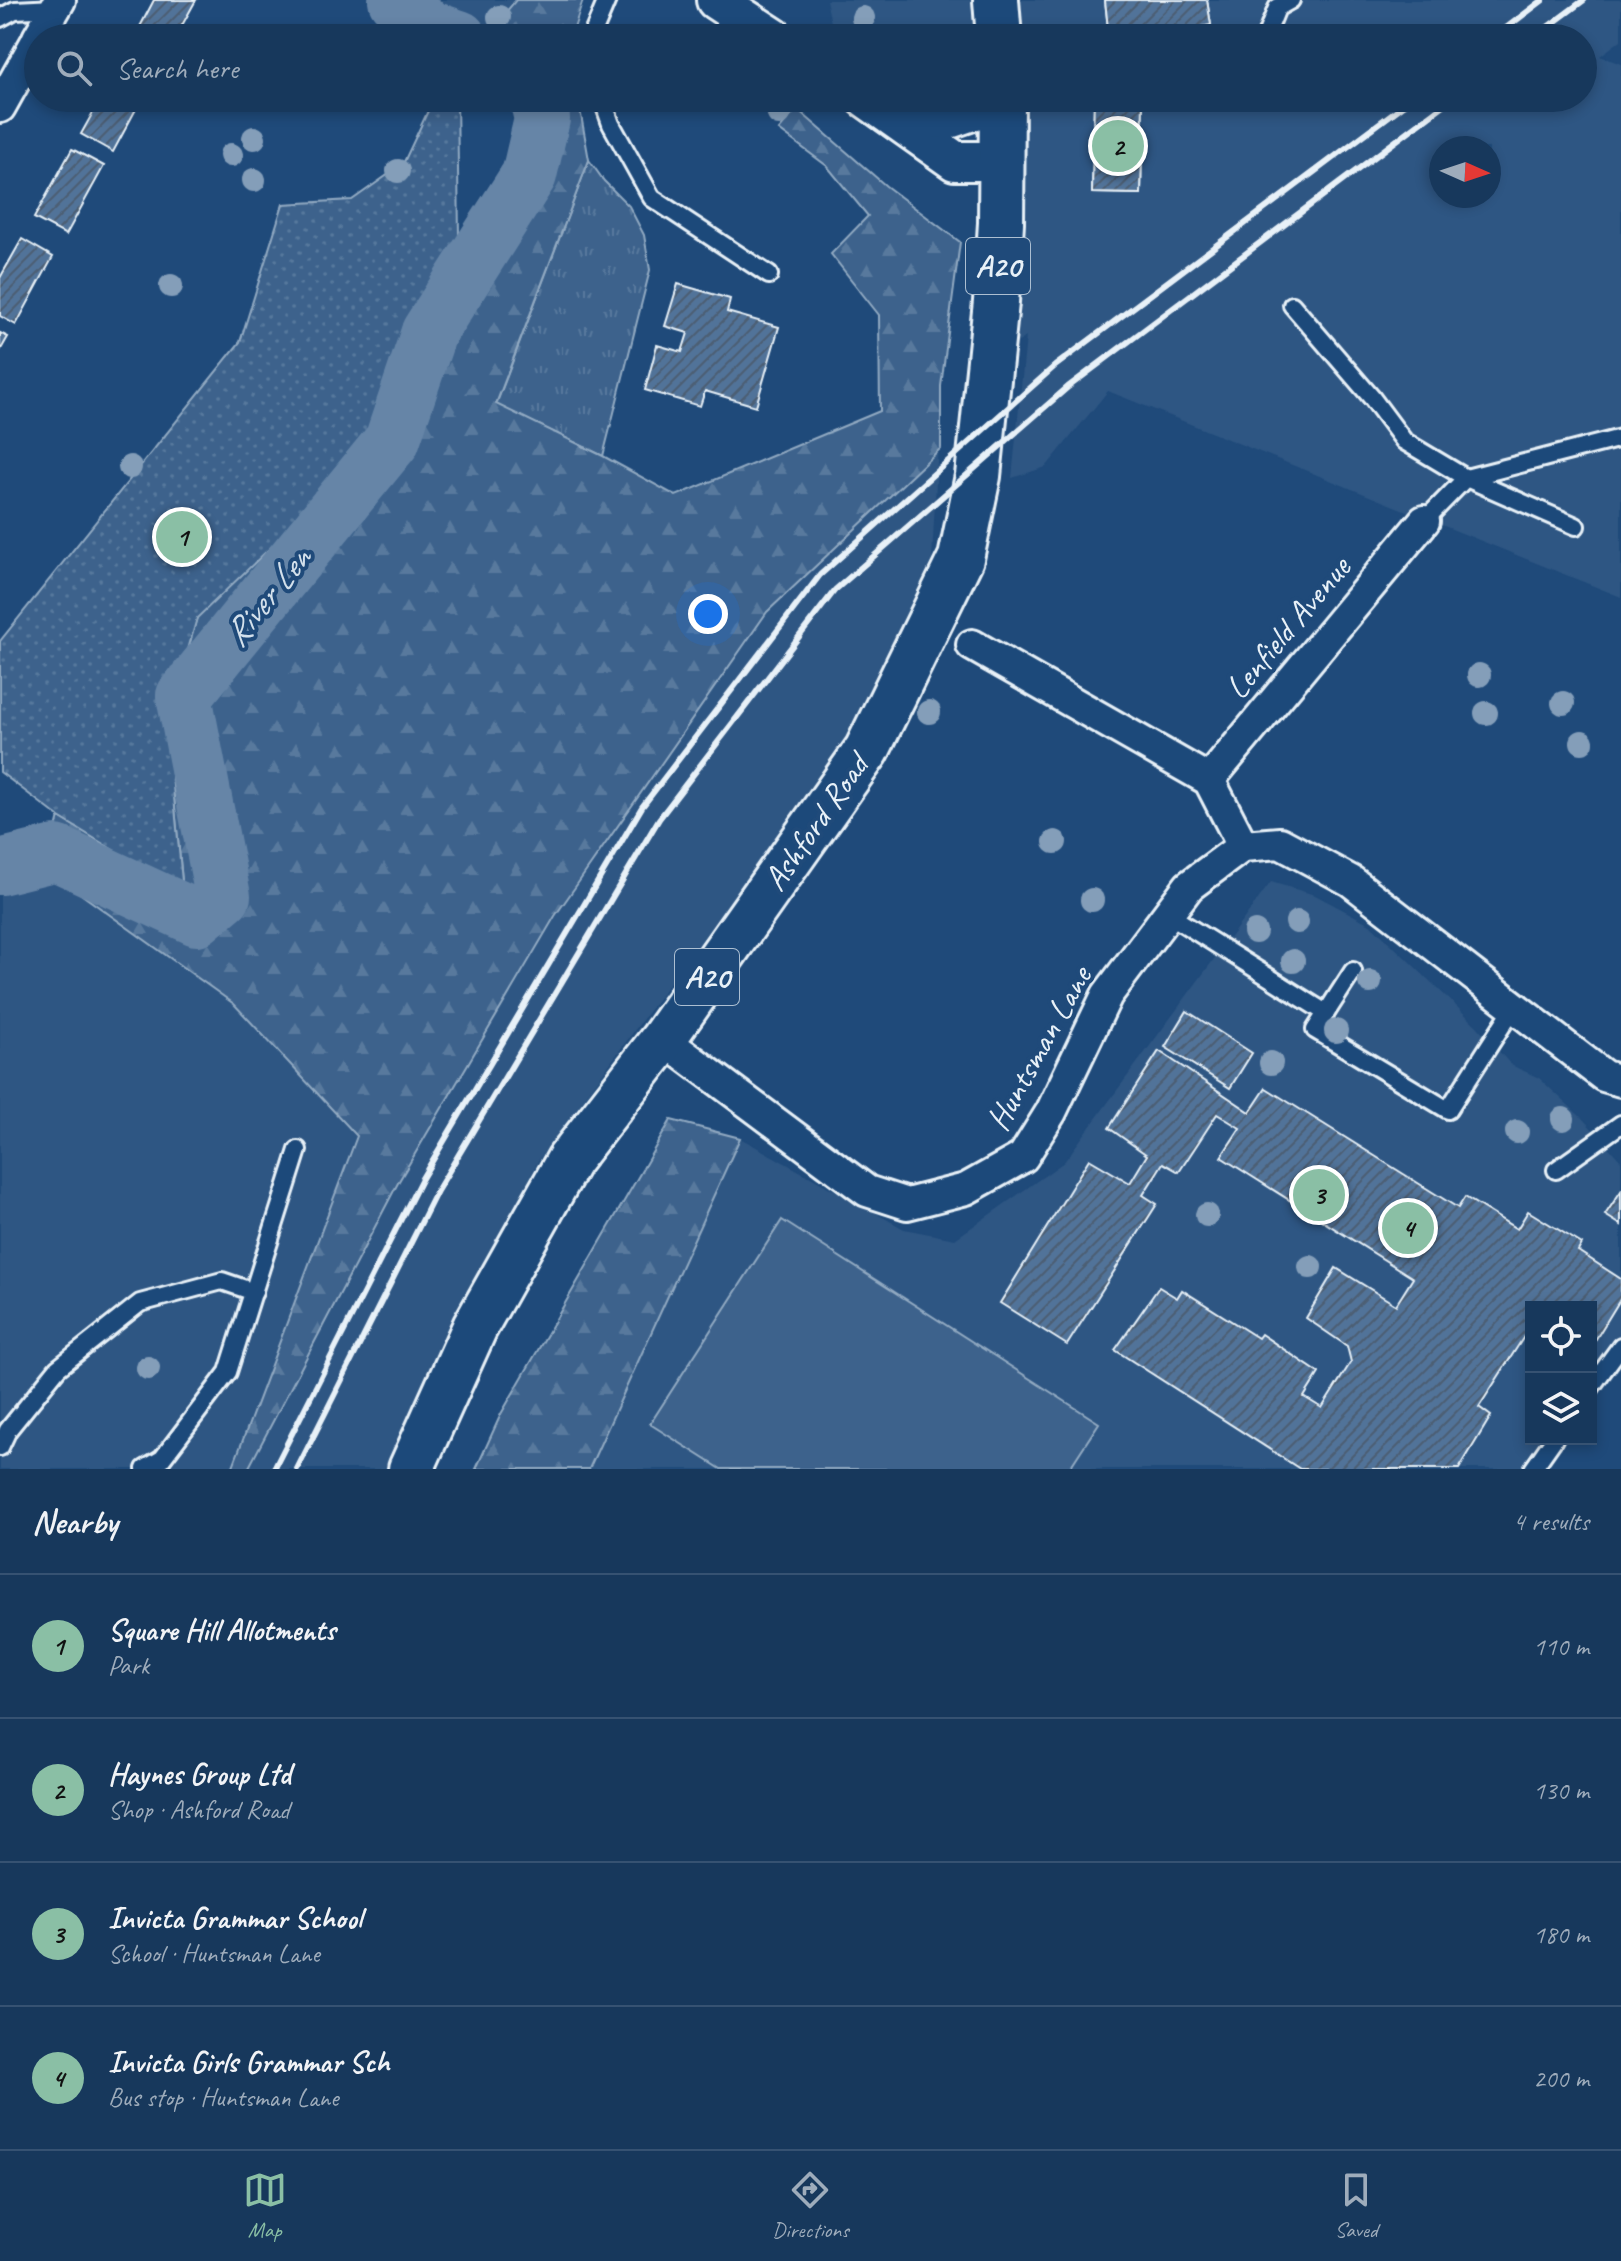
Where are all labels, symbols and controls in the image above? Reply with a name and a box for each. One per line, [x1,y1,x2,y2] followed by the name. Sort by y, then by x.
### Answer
[24,24,1597,112] search box
[52,46,96,90] icon: search
[116,49,238,87] text: Search here
[1092,116,1144,176] pin: 2
[1429,136,1501,208] north arrow
[966,238,1030,294] road number: A20
[156,507,208,567] pin: 1
[213,535,323,656] water label: River Len
[1215,546,1361,707] street label: Lenfield Avenue
[688,594,728,634] your location
[753,742,881,899] street label: Ashford Road
[675,949,739,1005] road number: A20
[976,956,1103,1138] street label: Huntsman Lane
[1293,1165,1345,1225] pin: 3
[1382,1198,1434,1258] pin: 4
[1525,1301,1597,1445] map controls
[1525,1301,1597,1373] button: locate
[1525,1373,1597,1445] button: layers
[32,1500,118,1543] text: Nearby
[1513,1505,1589,1538] text: 4 results
[108,1611,335,1649] text: Square Hill Allotments
[52,1630,64,1663] text: 1
[1533,1630,1589,1663] text: 110 m
[108,1649,149,1682] text: Park
[108,1755,291,1793] text: Haynes Group Ltd
[52,1774,64,1807] text: 2
[1533,1774,1589,1807] text: 130 m
[108,1793,290,1826] text: Shop · Ashford Road
[108,1899,362,1937] text: Invicta Grammar School
[52,1918,64,1951] text: 3
[1533,1918,1589,1951] text: 180 m
[108,1937,320,1970] text: School · Huntsman Lane
[108,2043,390,2081] text: Invicta Girls Grammar Sch
[52,2062,64,2095] text: 4
[1533,2062,1589,2095] text: 200 m
[108,2081,339,2114] text: Bus stop · Huntsman Lane
[243,2168,287,2244] tab: Map
[772,2168,849,2244] tab: Directions
[1334,2168,1378,2244] tab: Saved

